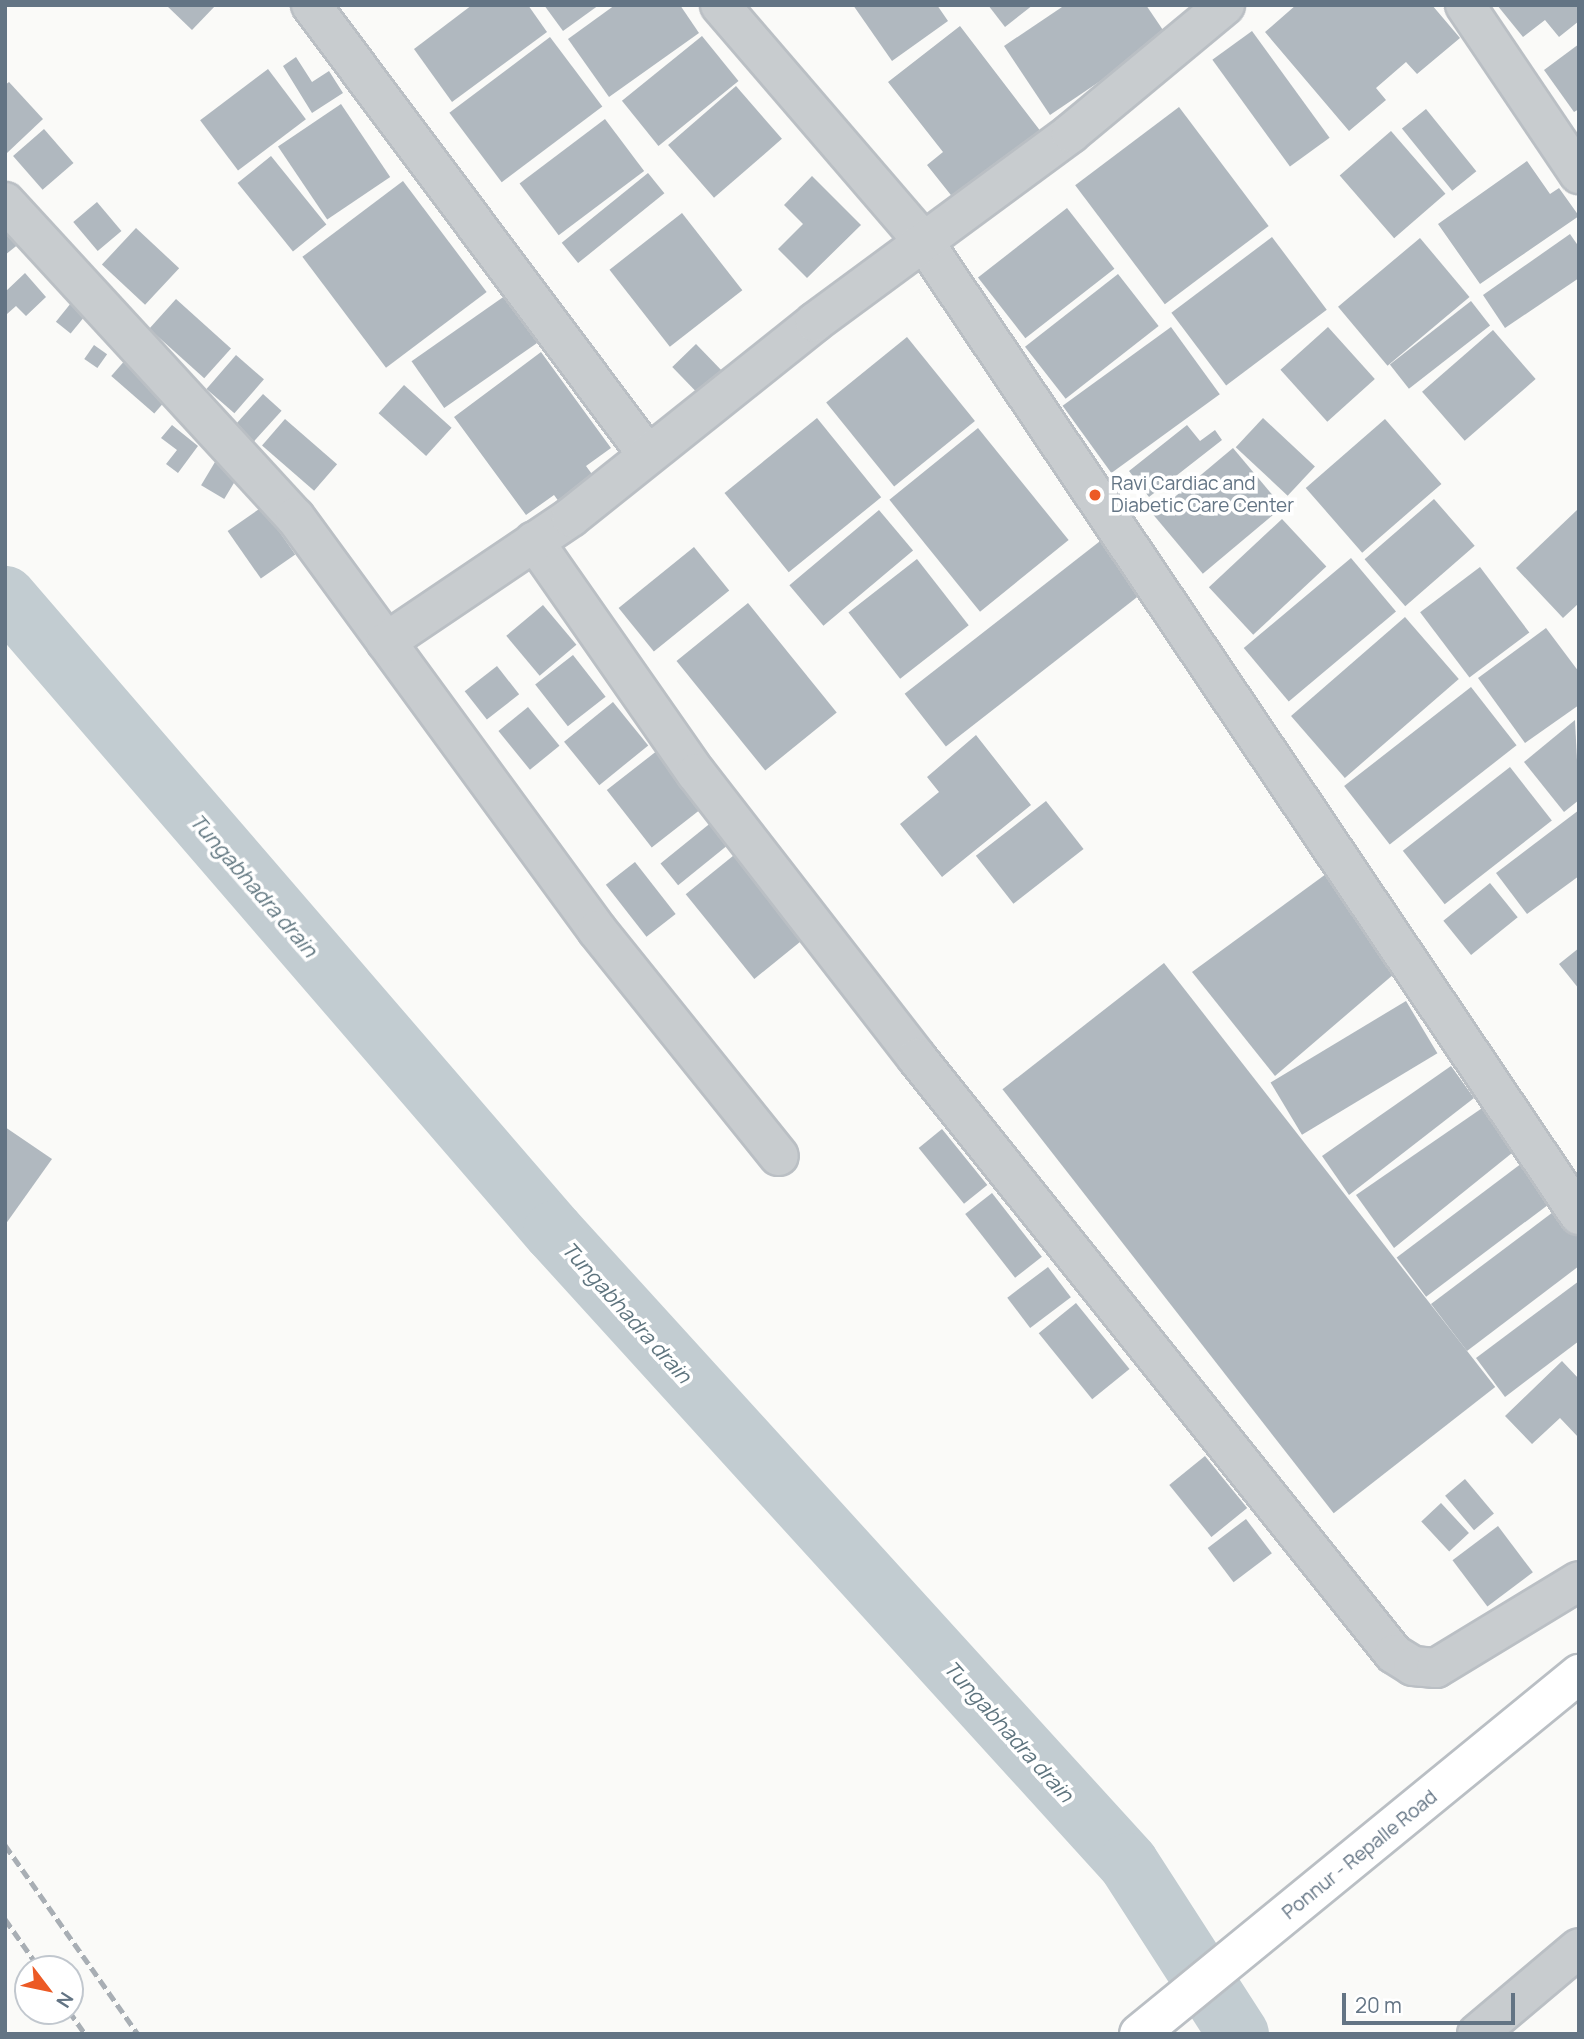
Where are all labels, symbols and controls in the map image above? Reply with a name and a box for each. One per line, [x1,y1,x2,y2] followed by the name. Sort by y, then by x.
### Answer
[1111,473,1294,517] place label: Ravi Cardiac and Diabetic Care Center
[1085,485,1105,505] marker: Ravi Cardiac and Diabetic Care Center
[185,808,323,962] water label: Tungabhadra drain
[557,1236,697,1388] water label: Tungabhadra drain
[939,1655,1079,1807] water label: Tungabhadra drain
[1278,1786,1442,1924] street label: Ponnur - Repalle Road
[14,1955,84,2025] north arrow
[1346,1980,1519,2024] scale bar
[50,1987,80,2013] text: N
[1355,1991,1402,2019] text: 20 m

